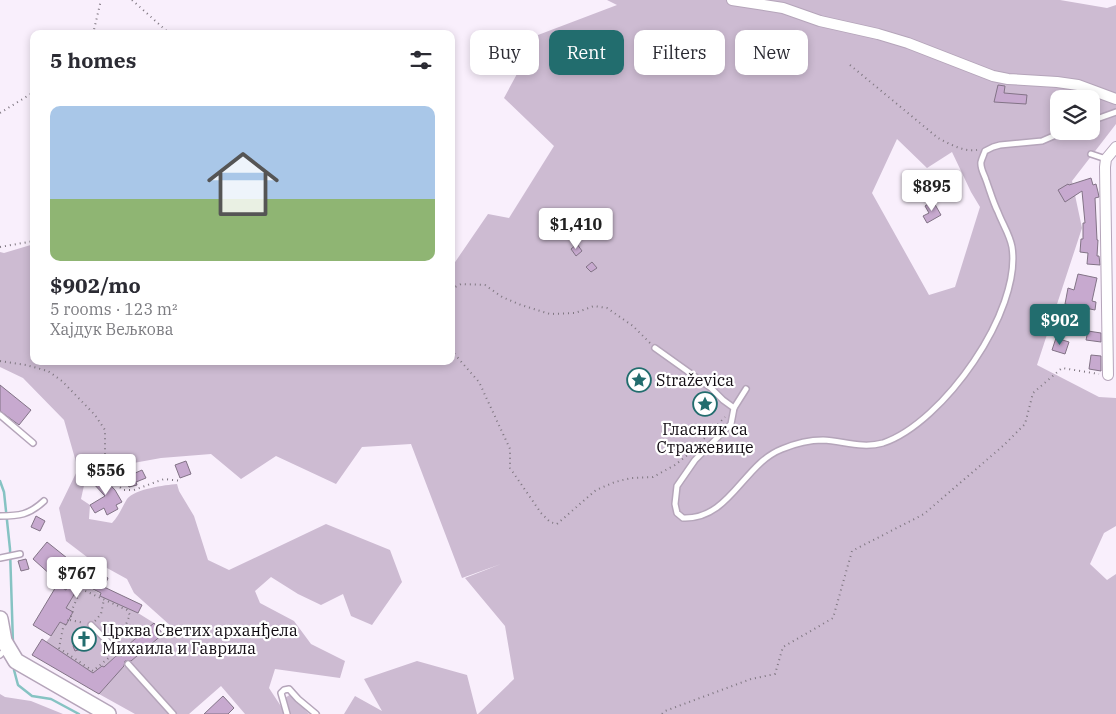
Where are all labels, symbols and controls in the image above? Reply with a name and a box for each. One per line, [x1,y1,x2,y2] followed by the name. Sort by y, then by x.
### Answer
[470,30,539,75] chip: Buy
[549,30,624,75] chip: Rent
[634,30,725,75] chip: Filters
[735,30,808,75] chip: New
[50,46,136,74] text: 5 homes
[407,46,435,74] icon: filters
[1050,90,1100,140] map controls
[1050,90,1100,140] button: layers
[198,139,288,229] icon: home
[902,170,962,212] pin: $895
[913,176,951,196] text: $895
[535,208,617,250] pin: $1,410
[550,214,602,234] text: $1,410
[50,271,141,299] text: $902/mo
[50,299,178,319] text: 5 rooms · 123 m²
[1030,304,1090,346] pin: $902
[1041,310,1079,330] text: $902
[50,319,173,339] text: Хајдук Вељкова
[626,367,652,393] place icon: Straževica
[656,370,734,390] place label: Straževica
[692,391,718,417] place icon: Гласник са Стражевице
[656,419,754,457] place label: Гласник са Стражевице
[76,454,136,496] pin: $556
[87,460,125,480] text: $556
[47,556,107,599] pin: $767
[58,563,96,583] text: $767
[102,620,298,658] place label: Црква Светих арханђела Михаила и Гаврила
[71,626,97,652] church icon: Црква Светих арханђела Михаила и Гаврила

